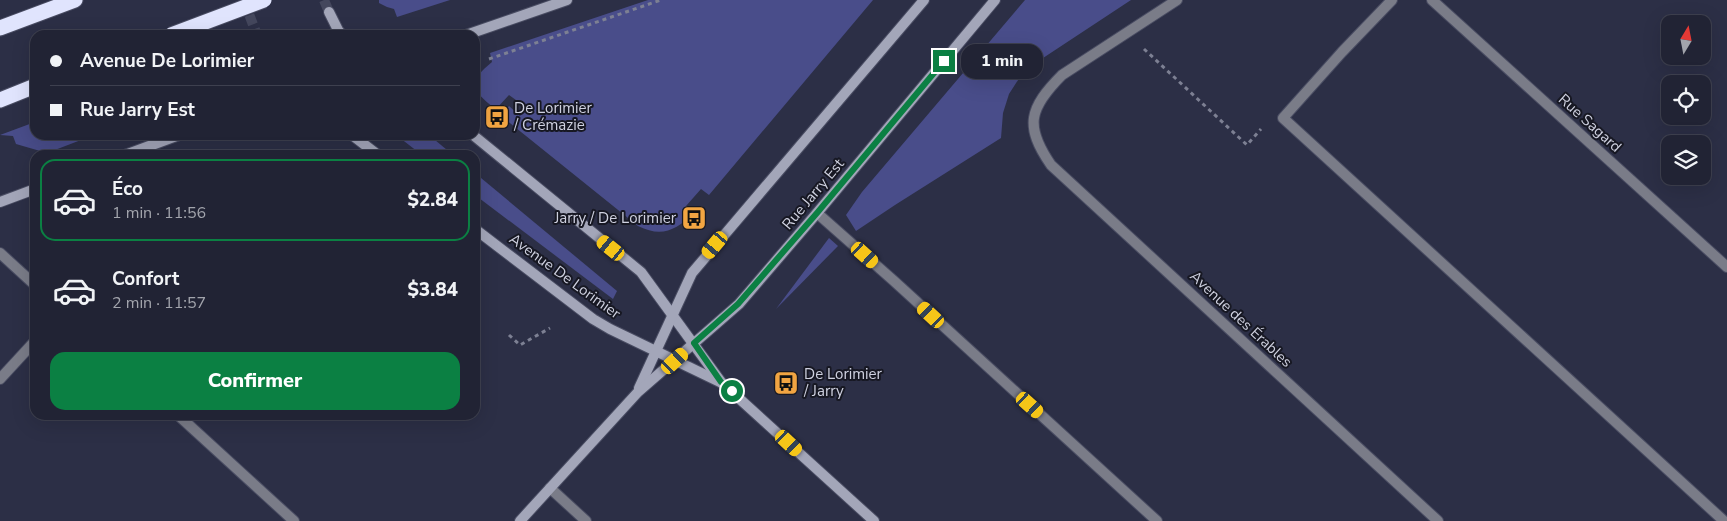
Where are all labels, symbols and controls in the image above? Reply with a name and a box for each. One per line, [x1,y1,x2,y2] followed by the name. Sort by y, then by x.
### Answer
[1661,15,1711,65] north arrow
[1661,15,1711,185] map controls
[962,44,1044,78] callout: 1 min
[80,48,254,74] text: Avenue De Lorimier
[933,50,955,72] route end
[981,50,1023,72] text: 1 min
[1661,75,1711,125] button: locate
[1554,89,1626,157] street label: Rue Sagard
[80,97,195,123] text: Rue Jarry Est
[513,98,593,135] place label: De Lorimier / Crémazie
[484,104,510,130] bus stop icon: De Lorimier / Crémazie
[1661,135,1711,185] button: layers
[777,154,849,234] street label: Rue Jarry Est
[112,176,143,202] text: Éco
[52,178,97,223] icon: car
[407,187,458,213] text: $2.84
[112,202,206,224] text: 1 min · 11:56
[681,205,707,231] bus stop icon: Jarry / De Lorimier
[553,208,677,228] place label: Jarry / De Lorimier
[505,229,625,323] street label: Avenue De Lorimier
[699,229,730,261] car
[594,233,627,263] car
[848,239,881,271] car
[112,266,179,292] text: Confort
[1186,266,1296,372] street label: Avenue des Érables
[52,268,97,313] icon: car
[407,277,458,303] text: $3.84
[112,292,206,314] text: 2 min · 11:57
[914,299,947,331] car
[658,345,691,377] car
[50,352,460,410] button: Confirmer
[803,364,883,401] place label: De Lorimier / Jarry
[773,370,799,396] bus stop icon: De Lorimier / Jarry
[721,380,743,402] route start
[1013,389,1046,421] car
[772,427,805,459] car

